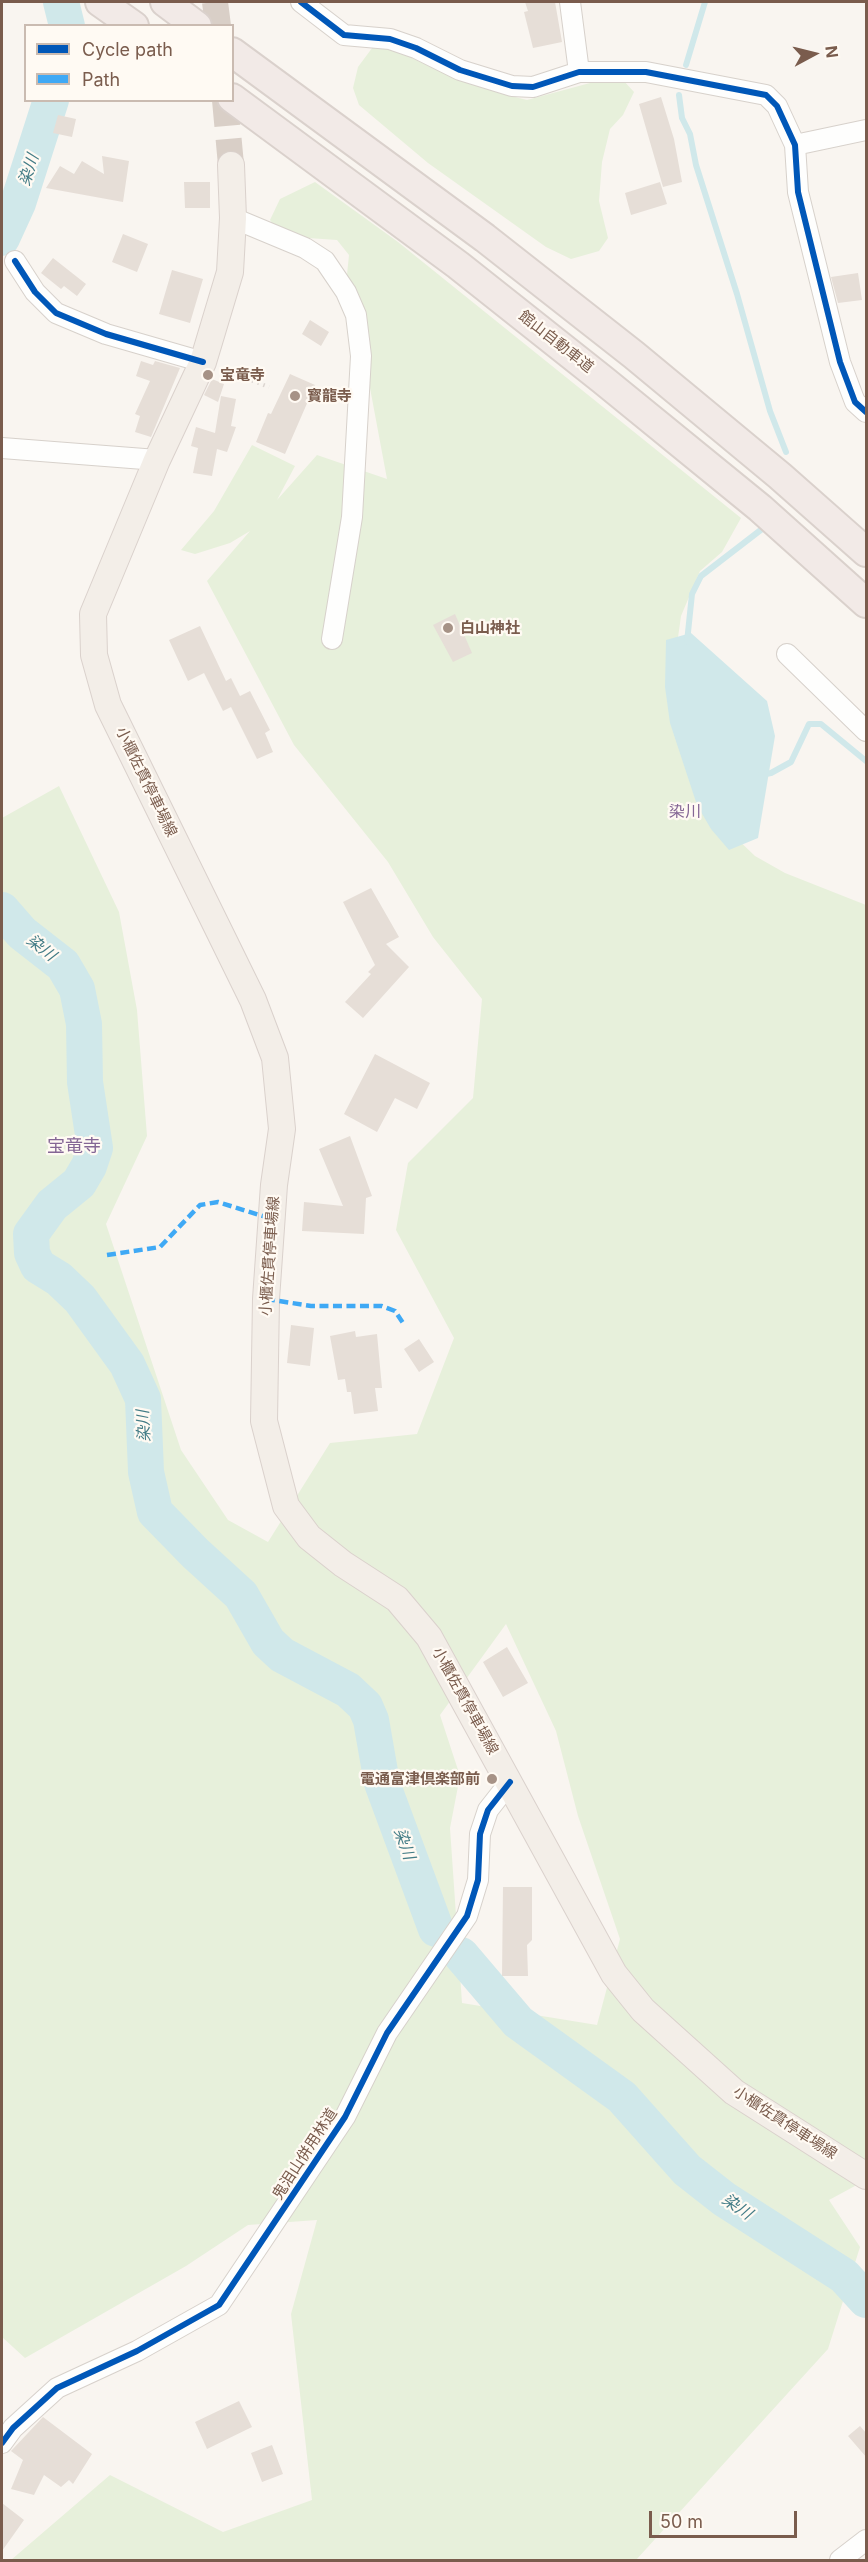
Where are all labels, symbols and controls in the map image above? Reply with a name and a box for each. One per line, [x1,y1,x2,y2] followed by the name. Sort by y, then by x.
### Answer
[24,24,234,102] legend
[784,24,844,84] north arrow
[82,39,173,60] text: Cycle path
[821,45,843,59] text: N
[82,69,120,90] text: Path
[15,152,43,188] water label: 染川
[515,307,597,377] street label: 館山自動車道
[220,366,265,384] place label: 宝竜寺
[201,368,215,382] marker: 宝竜寺
[307,387,352,405] place label: 寳龍寺
[288,389,302,403] marker: 寳龍寺
[460,619,520,637] place label: 白山神社
[441,621,455,635] marker: 白山神社
[112,724,180,840] street label: 小櫃佐貫停車場線
[669,802,701,822] district label: 染川
[22,931,60,965] water label: 染川
[47,1136,101,1158] district label: 宝竜寺
[257,1196,283,1316] street label: 小櫃佐貫停車場線
[134,1410,154,1442] water label: 染川
[428,1644,502,1758] street label: 小櫃佐貫停車場線
[360,1770,480,1788] place label: 電通富津倶楽部前
[485,1772,499,1786] marker: 電通富津倶楽部前
[390,1826,418,1862] water label: 染川
[730,2083,840,2163] street label: 小櫃佐貫停車場線
[269,2105,341,2203] street label: 鬼泪山併用林道
[718,2190,756,2224] water label: 染川
[652,2499,800,2537] scale bar
[660,2511,703,2532] text: 50 m

